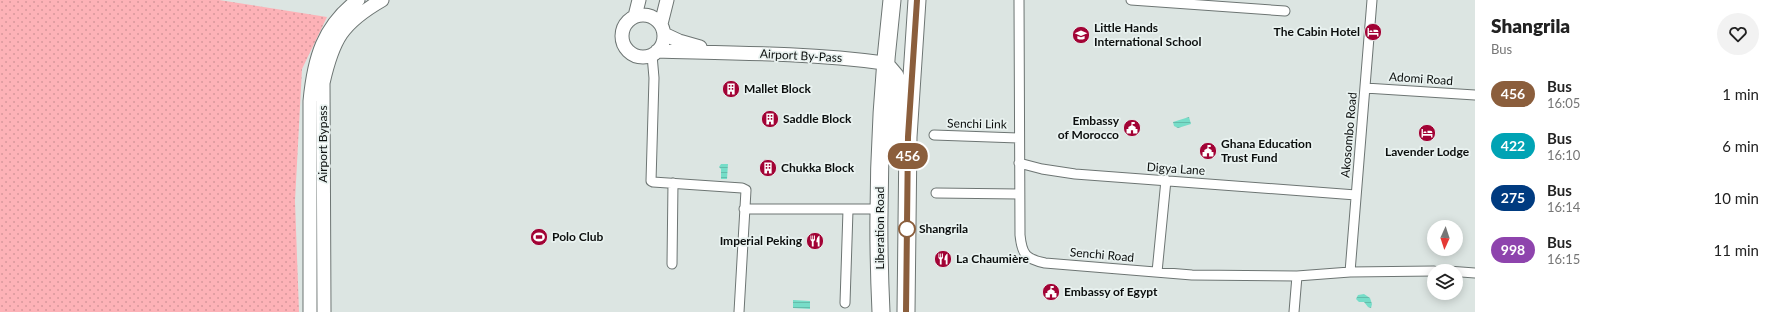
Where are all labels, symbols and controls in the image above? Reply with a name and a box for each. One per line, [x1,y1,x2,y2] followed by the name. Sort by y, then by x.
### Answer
[1717,13,1759,55] button: heart
[1491,14,1570,37] text: Shangrila
[1094,20,1202,49] place label: Little Hands International School
[1363,22,1383,42] hotel icon: The Cabin Hotel
[1274,24,1360,39] place label: The Cabin Hotel
[1071,25,1091,45] school or university icon: Little Hands International School
[1491,41,1512,57] text: Bus
[760,46,842,65] street label: Airport By-Pass
[1389,69,1453,88] street label: Adomi Road
[1547,77,1572,95] text: Bus
[721,79,741,99] building icon: Mallet Block
[744,81,811,96] place label: Mallet Block
[1501,85,1525,102] text: 456
[1722,85,1759,103] text: 1 min
[1337,92,1360,178] street label: Akosombo Road
[1547,95,1580,111] text: 16:05
[315,105,330,183] street label: Airport Bypass
[760,109,780,129] building icon: Saddle Block
[783,111,852,126] place label: Saddle Block
[1058,113,1120,142] place label: Embassy of Morocco
[947,115,1008,132] street label: Senchi Link
[1122,118,1142,138] public building icon: Embassy of Morocco
[1417,123,1437,143] hotel icon: Lavender Lodge
[1547,129,1572,147] text: Bus
[1221,136,1312,165] place label: Ghana Education Trust Fund
[1501,137,1525,154] text: 422
[1722,137,1759,155] text: 6 min
[1198,141,1218,161] public building icon: Ghana Education Trust Fund
[885,143,931,169] line badge: 456
[1385,144,1470,159] place label: Lavender Lodge
[896,147,920,164] text: 456
[1547,147,1580,163] text: 16:10
[758,158,778,178] building icon: Chukka Block
[1146,159,1206,178] street label: Digya Lane
[781,160,855,175] place label: Chukka Block
[1547,181,1572,199] text: Bus
[872,187,887,269] street label: Liberation Road
[1501,189,1525,206] text: 275
[1713,189,1759,207] text: 10 min
[1547,199,1580,215] text: 16:14
[898,220,916,238] marker: Shangrila
[1427,220,1463,256] north arrow
[1427,220,1463,300] map controls
[919,221,968,236] place label: Shangrila
[529,227,549,247] sports icon: Polo Club
[552,229,604,244] place label: Polo Club
[805,231,825,251] restaurant icon: Imperial Peking
[720,233,803,248] place label: Imperial Peking
[1547,233,1572,251] text: Bus
[1501,241,1525,258] text: 998
[1713,241,1759,259] text: 11 min
[1069,244,1135,265] street label: Senchi Road
[933,249,953,269] restaurant icon: La Chaumière
[956,251,1030,266] place label: La Chaumière
[1547,251,1580,267] text: 16:15
[1427,264,1463,300] button: layers
[1041,282,1061,302] public building icon: Embassy of Egypt
[1064,284,1158,299] place label: Embassy of Egypt

